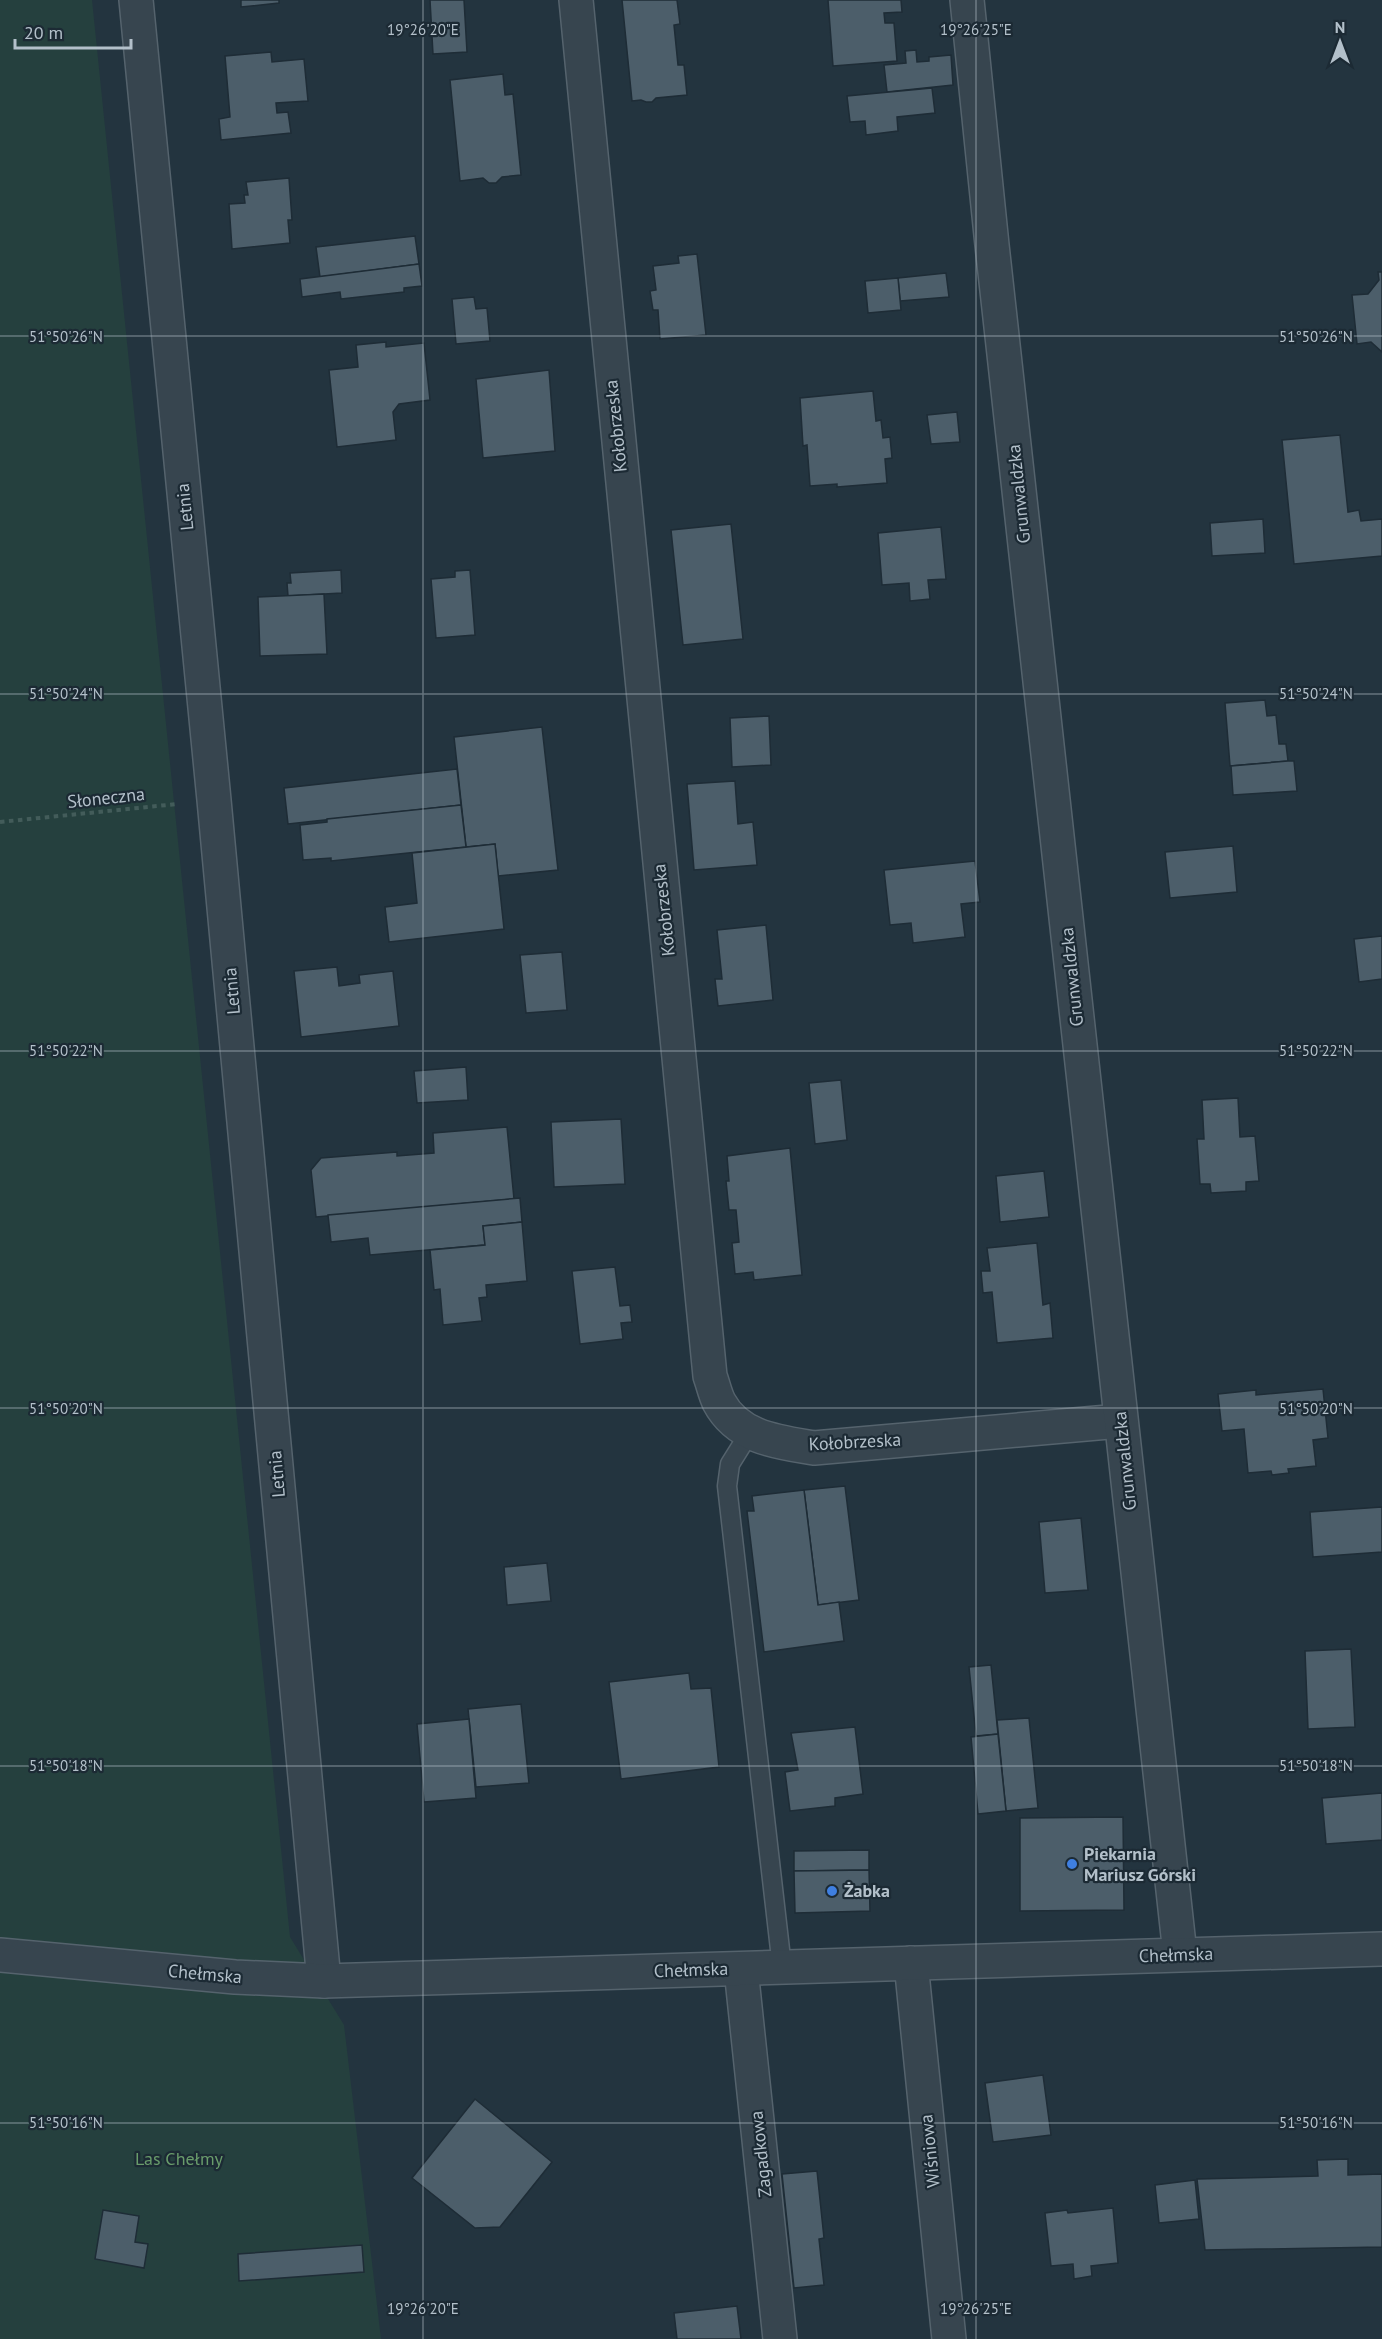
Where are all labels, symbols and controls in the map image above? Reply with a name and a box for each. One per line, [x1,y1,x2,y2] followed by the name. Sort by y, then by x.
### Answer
[15,12,130,50] scale bar
[1310,12,1370,72] north arrow
[1335,17,1345,37] text: N
[387,20,459,39] text: 19°26'20"E
[940,20,1012,39] text: 19°26'25"E
[24,21,63,44] text: 20 m
[29,327,103,346] text: 51°50'26"N
[1279,327,1353,346] text: 51°50'26"N
[599,379,632,473] street label: Kołobrzeska
[1002,443,1035,545] street label: Grunwaldzka
[171,482,198,532] street label: Letnia
[29,684,103,703] text: 51°50'24"N
[1279,684,1353,703] text: 51°50'24"N
[66,782,146,813] street label: Słoneczna
[647,863,680,957] street label: Kołobrzeska
[1055,926,1088,1028] street label: Grunwaldzka
[218,967,245,1016] street label: Letnia
[29,1041,103,1060] text: 51°50'22"N
[1279,1041,1353,1060] text: 51°50'22"N
[29,1399,103,1418] text: 51°50'20"N
[1279,1399,1353,1418] text: 51°50'20"N
[1108,1410,1141,1512] street label: Grunwaldzka
[808,1428,902,1455] street label: Kołobrzeska
[263,1450,290,1499] street label: Letnia
[29,1756,103,1775] text: 51°50'18"N
[1279,1756,1353,1775] text: 51°50'18"N
[1084,1842,1196,1886] place label: Piekarnia Mariusz Górski
[1065,1857,1079,1871] marker: Piekarnia Mariusz Górski
[844,1879,890,1902] place label: Żabka
[825,1884,839,1898] marker: Żabka
[1138,1942,1214,1967] street label: Chełmska
[653,1957,729,1982] street label: Chełmska
[167,1959,243,1988] street label: Chełmska
[745,2110,776,2198] street label: Zagadkowa
[29,2113,103,2132] text: 51°50'16"N
[914,2113,945,2189] street label: Wiśniowa
[1279,2113,1353,2132] text: 51°50'16"N
[135,2147,223,2170] park label: Las Chełmy
[387,2299,459,2318] text: 19°26'20"E
[940,2299,1012,2318] text: 19°26'25"E

